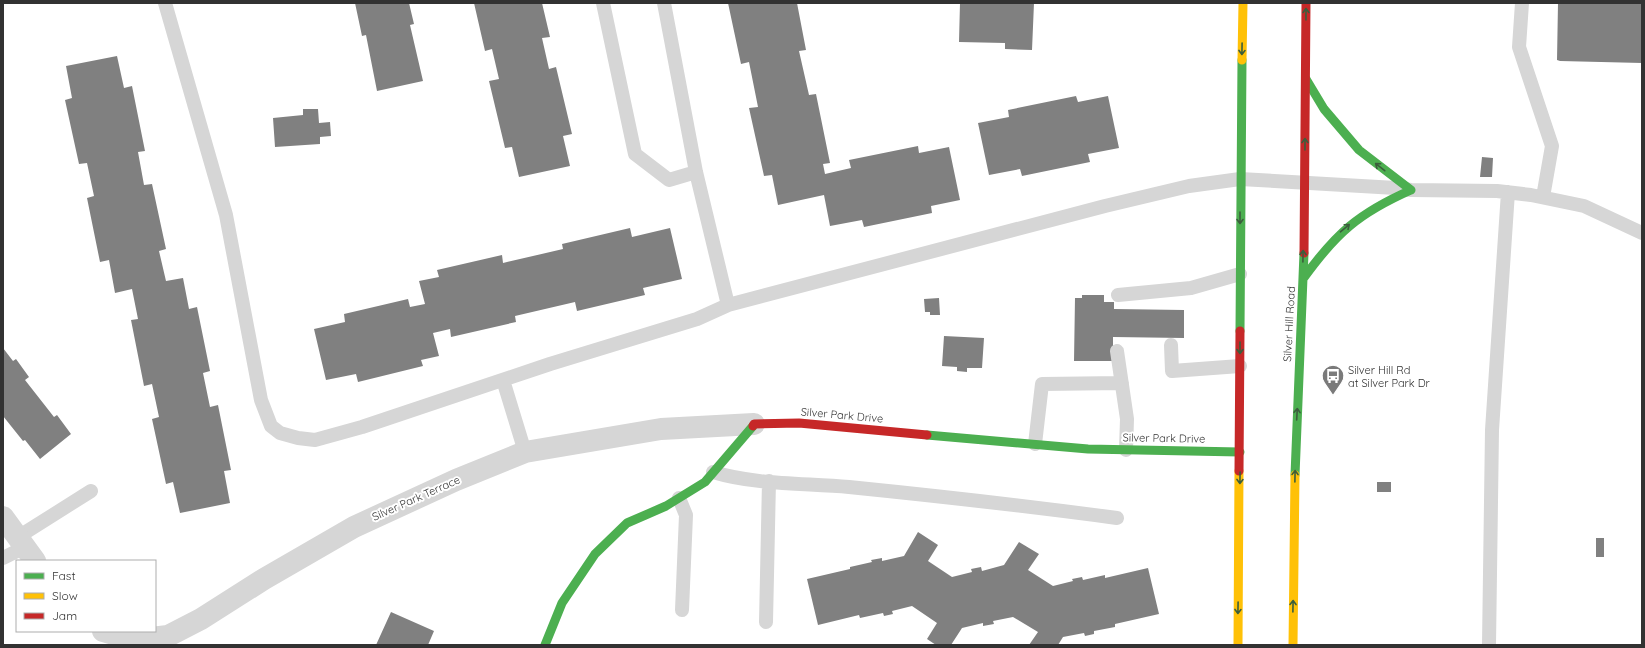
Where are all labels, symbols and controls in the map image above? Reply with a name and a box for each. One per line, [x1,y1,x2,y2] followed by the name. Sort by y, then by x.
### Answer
[1302,8,1310,21] one-way arrow
[1238,42,1246,55] one-way arrow
[1301,138,1309,151] one-way arrow
[1374,163,1385,171] one-way arrow
[1236,211,1244,224] one-way arrow
[1340,224,1351,233] one-way arrow
[1300,250,1307,263] one-way arrow
[1280,286,1298,362] street label: Silver Hill Road
[1236,341,1244,354] one-way arrow
[1320,363,1346,396] bus stop icon: Silver Hill Rd at Silver Park Dr
[1348,363,1431,390] place label: Silver Hill Rd at Silver Park Dr
[800,404,884,426] street label: Silver Park Drive
[1293,408,1301,421] one-way arrow
[1122,430,1206,446] street label: Silver Park Drive
[1291,470,1299,483] one-way arrow
[1236,471,1243,484] one-way arrow
[370,472,462,524] street label: Silver Park Terrace
[16,560,156,632] legend
[52,568,76,583] text: Fast
[52,588,78,603] text: Slow
[1289,600,1297,613] one-way arrow
[1234,601,1242,614] one-way arrow
[52,608,77,623] text: Jam

